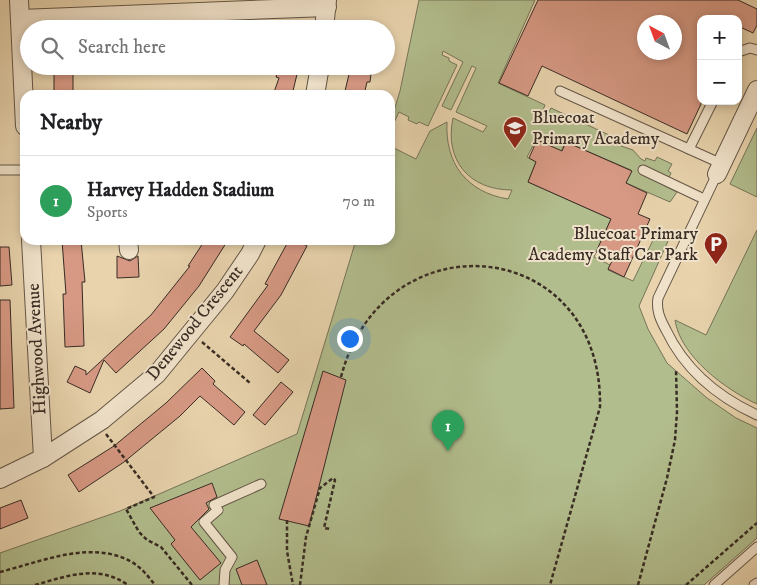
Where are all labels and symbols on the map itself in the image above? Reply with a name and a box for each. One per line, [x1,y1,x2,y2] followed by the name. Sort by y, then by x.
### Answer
[637,15,682,60] north arrow
[532,107,660,150] place label: Bluecoat Primary Academy
[502,115,528,149] school or university icon: Bluecoat Primary Academy
[528,223,698,266] place label: Bluecoat Primary Academy Staff Car Park
[703,231,729,265] parking icon: Bluecoat Primary Academy Staff Car Park
[142,261,248,385] street label: Denewood Crescent
[23,283,51,415] street label: Highwood Avenue
[337,326,363,352] your location
[432,410,464,451] pin: 1

